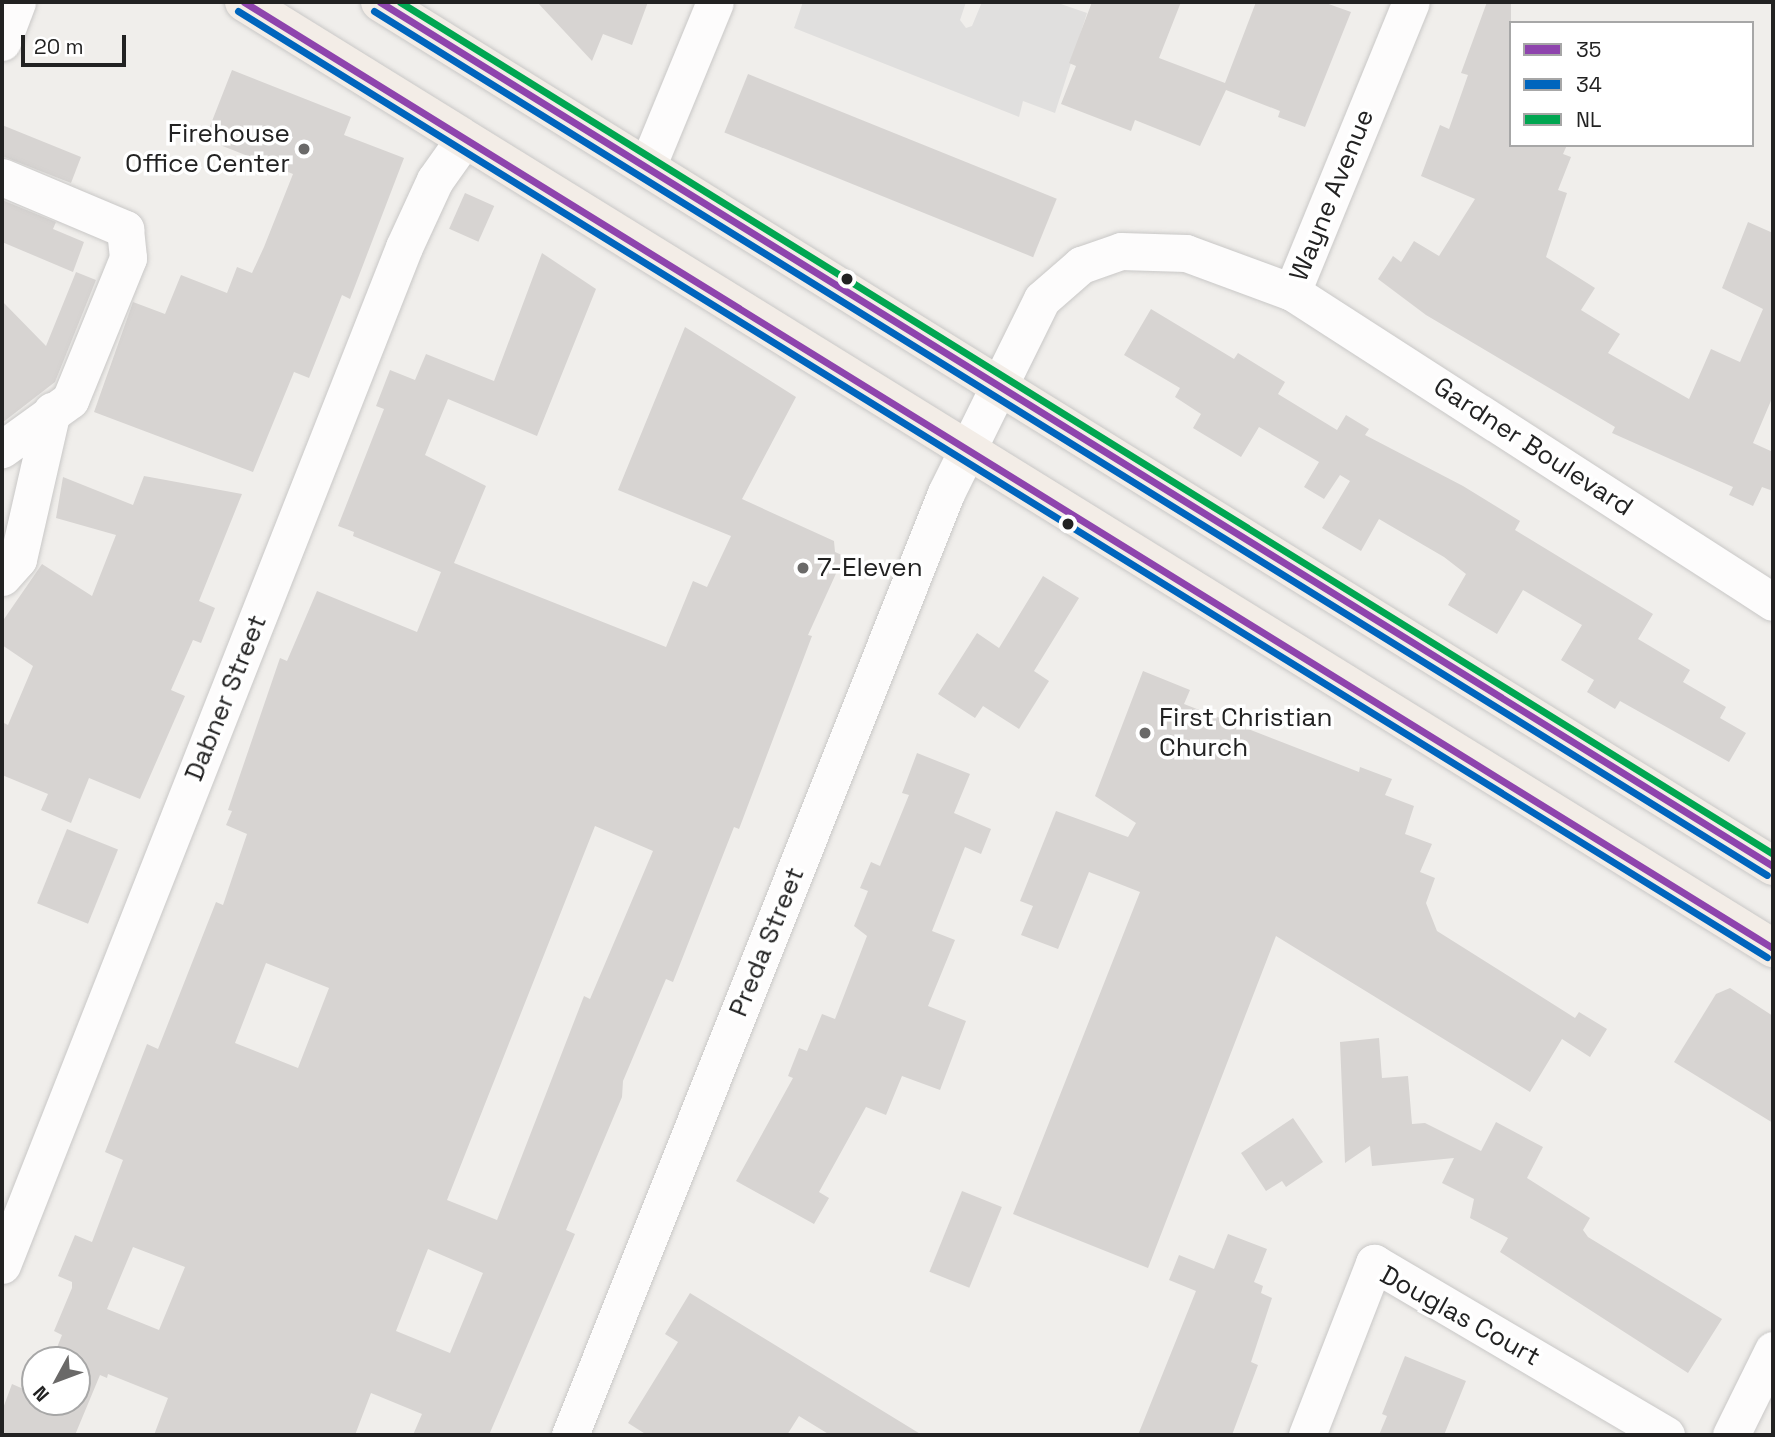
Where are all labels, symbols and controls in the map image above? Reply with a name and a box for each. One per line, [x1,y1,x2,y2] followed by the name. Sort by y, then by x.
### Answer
[24,21,130,65] scale bar
[1509,21,1754,147] legend
[34,33,84,60] text: 20 m
[1576,36,1601,63] text: 35
[1576,71,1602,98] text: 34
[1283,104,1381,286] street label: Wayne Avenue
[1576,106,1601,133] text: NL
[125,118,290,180] place label: Firehouse Office Center
[296,141,312,157] marker: Firehouse Office Center
[840,272,854,286] unlabelled marker
[1428,371,1638,523] street label: Gardner Boulevard
[1061,517,1075,531] unlabelled marker
[817,552,923,584] place label: 7-Eleven
[795,560,811,576] marker: 7-Eleven
[179,610,273,786] street label: Dabner Street
[1159,702,1332,764] place label: First Christian Church
[1137,725,1153,741] marker: First Christian Church
[723,863,811,1021] street label: Preda Street
[1375,1259,1545,1373] street label: Douglas Court
[21,1346,91,1416] north arrow
[28,1381,55,1407] text: N

